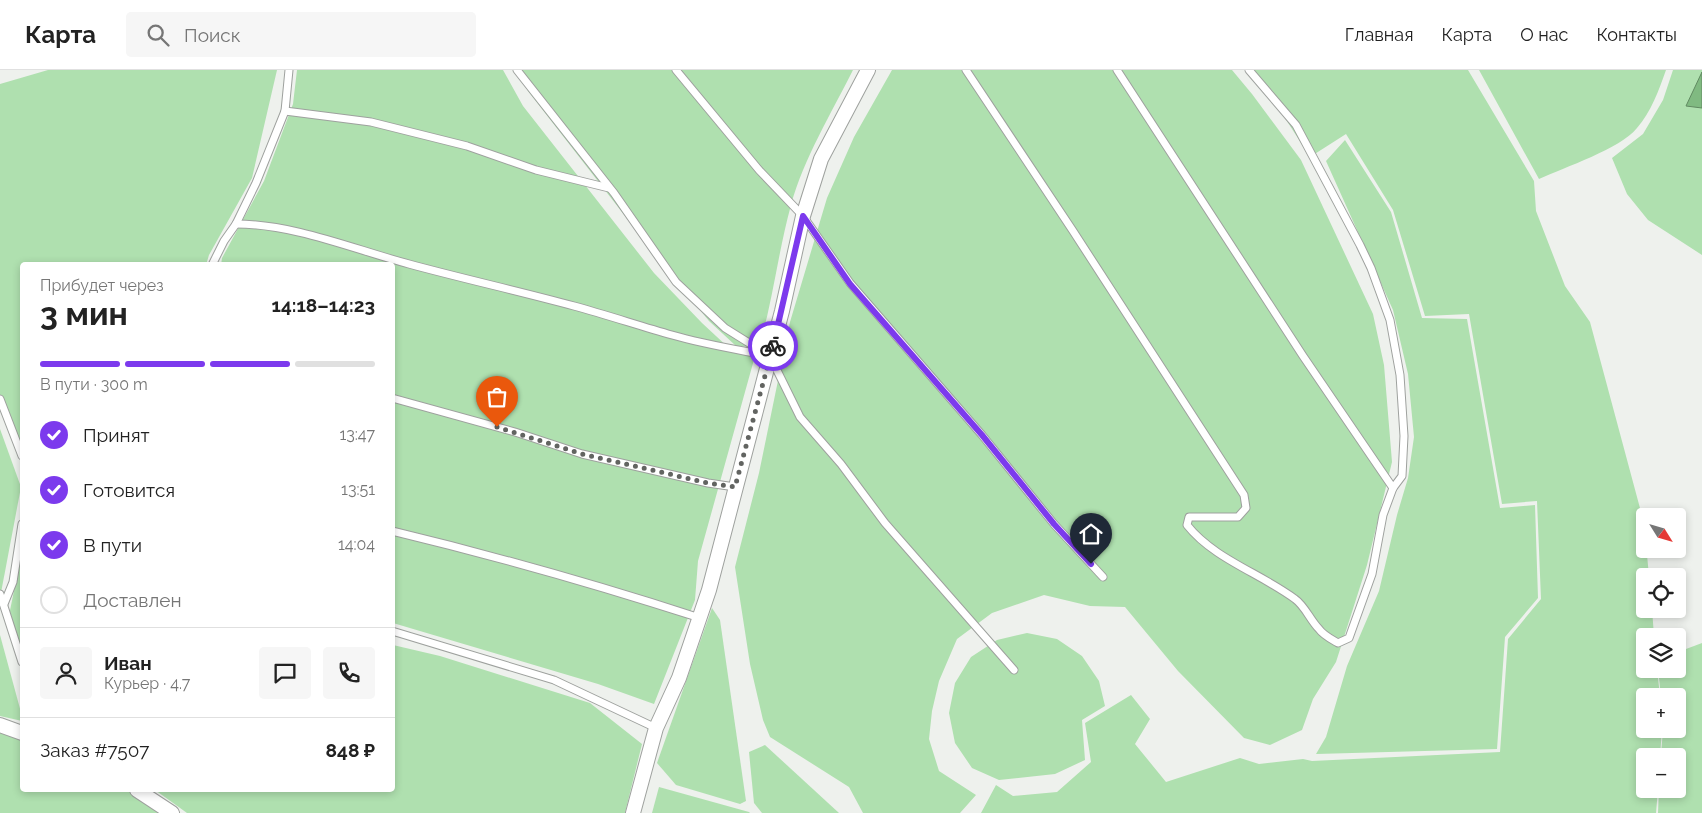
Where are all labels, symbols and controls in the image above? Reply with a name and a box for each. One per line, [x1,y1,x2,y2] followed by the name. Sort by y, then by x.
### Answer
[126,12,476,57] search box
[25,20,96,49] text: Карта
[144,21,172,49] icon: search
[184,24,241,46] text: Поиск
[1345,24,1413,45] text: Главная
[1441,24,1492,45] text: Карта
[1520,24,1568,45] text: О нас
[1596,24,1677,45] text: Контакты
[40,276,164,295] text: Прибудет через
[272,294,375,316] text: 14:18–14:23
[40,295,128,332] text: 3 мин
[748,321,798,371] courier
[759,332,787,360] icon: bike
[40,375,148,394] text: В пути · 300 m
[476,376,518,427] pin
[483,383,511,411] icon: bag
[40,421,68,449] icon: check
[83,424,150,446] text: Принят
[339,425,375,444] text: 13:47
[40,476,68,504] icon: check
[83,479,175,501] text: Готовится
[341,480,375,499] text: 13:51
[1636,508,1686,558] north arrow
[1636,508,1686,798] map controls
[1070,513,1112,564] pin
[1077,520,1105,548] icon: home
[40,531,68,559] icon: check
[83,534,142,556] text: В пути
[338,535,375,554] text: 14:04
[1636,568,1686,618] button: locate
[83,589,182,611] text: Доставлен
[1636,628,1686,678] button: layers
[40,647,92,699] button: person
[259,647,311,699] button: chat
[323,647,375,699] button: phone
[104,652,152,674] text: Иван
[104,674,190,693] text: Курьер · 4.7
[1636,688,1686,738] button: +
[40,739,149,761] text: Заказ #7507
[326,739,375,761] text: 848 ₽
[1636,748,1686,798] button: −

